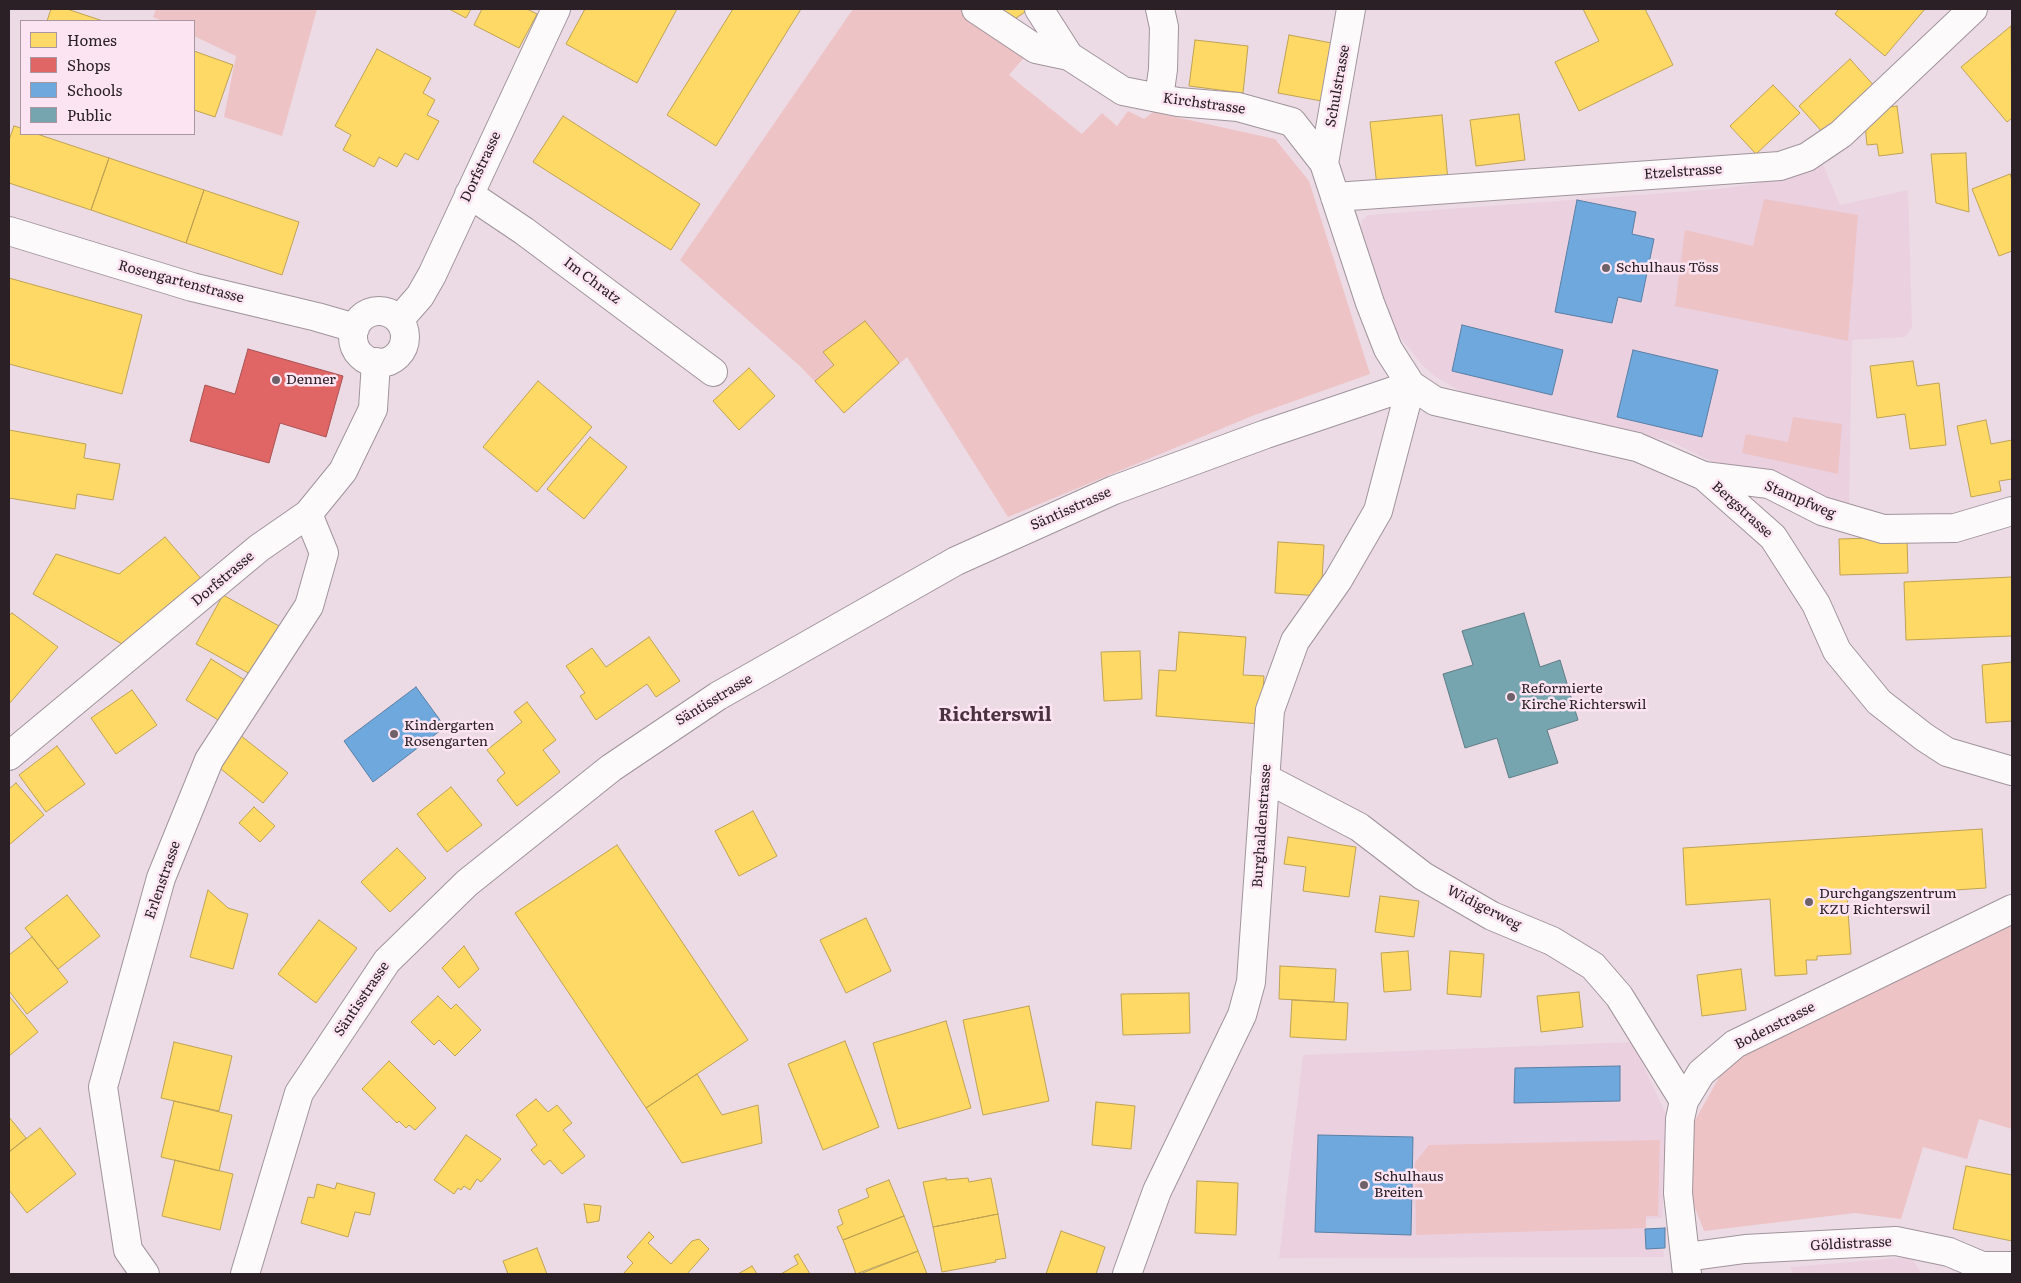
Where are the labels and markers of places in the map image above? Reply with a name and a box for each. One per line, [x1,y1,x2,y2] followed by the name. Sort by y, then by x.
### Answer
[1616,260,1718,276] place label: Schulhaus Töss
[1600,262,1612,274] marker: Schulhaus Töss
[286,372,336,388] place label: Denner
[270,374,282,386] marker: Denner
[1521,681,1646,714] place label: Reformierte Kirche Richterswil
[1505,691,1517,703] marker: Reformierte Kirche Richterswil
[404,718,494,750] place label: Kindergarten Rosengarten
[388,728,400,740] marker: Kindergarten Rosengarten
[1819,886,1957,919] place label: Durchgangszentrum KZU Richterswil
[1803,896,1815,908] marker: Durchgangszentrum KZU Richterswil
[1374,1169,1443,1202] place label: Schulhaus Breiten
[1358,1179,1370,1191] marker: Schulhaus Breiten

